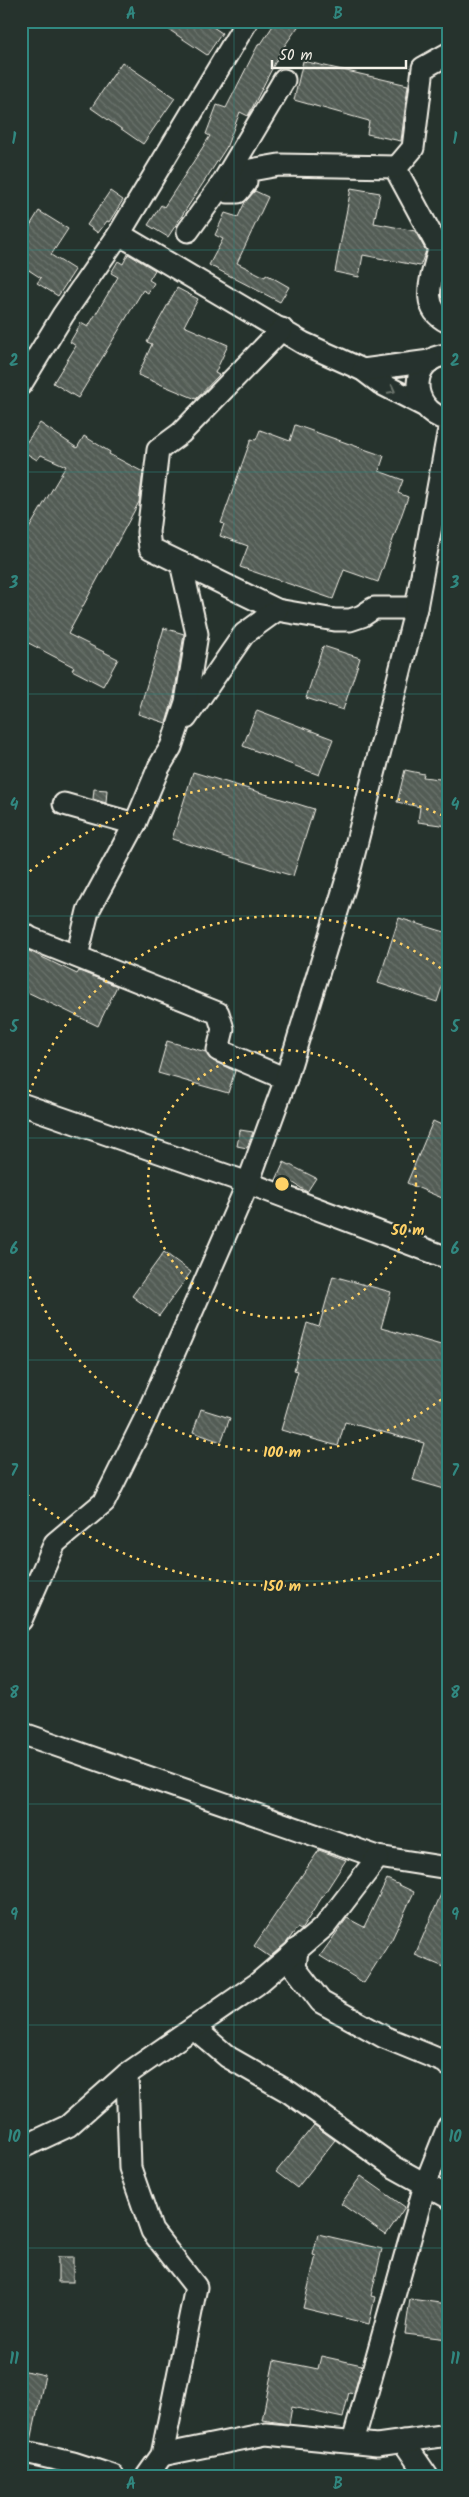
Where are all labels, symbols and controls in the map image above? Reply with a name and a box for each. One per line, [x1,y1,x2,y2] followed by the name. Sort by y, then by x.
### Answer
[126,2,136,27] text: A
[333,2,343,27] text: B
[272,38,405,70] scale bar
[279,44,313,68] text: 50 m
[12,127,17,152] text: 1
[453,127,458,152] text: 1
[9,349,19,374] text: 2
[450,349,460,374] text: 2
[386,384,395,394] one-way arrow
[9,571,19,596] text: 3
[450,571,460,596] text: 3
[10,793,19,818] text: 4
[451,793,460,818] text: 4
[9,1015,20,1040] text: 5
[450,1015,461,1040] text: 5
[273,1175,291,1193] centre of rings
[390,1219,425,1243] text: 50 m
[10,1237,19,1262] text: 6
[451,1237,460,1262] text: 6
[263,1441,301,1465] text: 100 m
[10,1459,18,1484] text: 7
[451,1459,459,1484] text: 7
[263,1575,301,1599] text: 150 m
[9,1681,19,1706] text: 8
[450,1681,460,1706] text: 8
[10,1903,18,1928] text: 9
[451,1903,459,1928] text: 9
[7,2125,21,2150] text: 10
[448,2125,462,2150] text: 10
[9,2347,19,2372] text: 11
[450,2347,460,2372] text: 11
[126,2472,136,2497] text: A
[333,2472,343,2497] text: B

